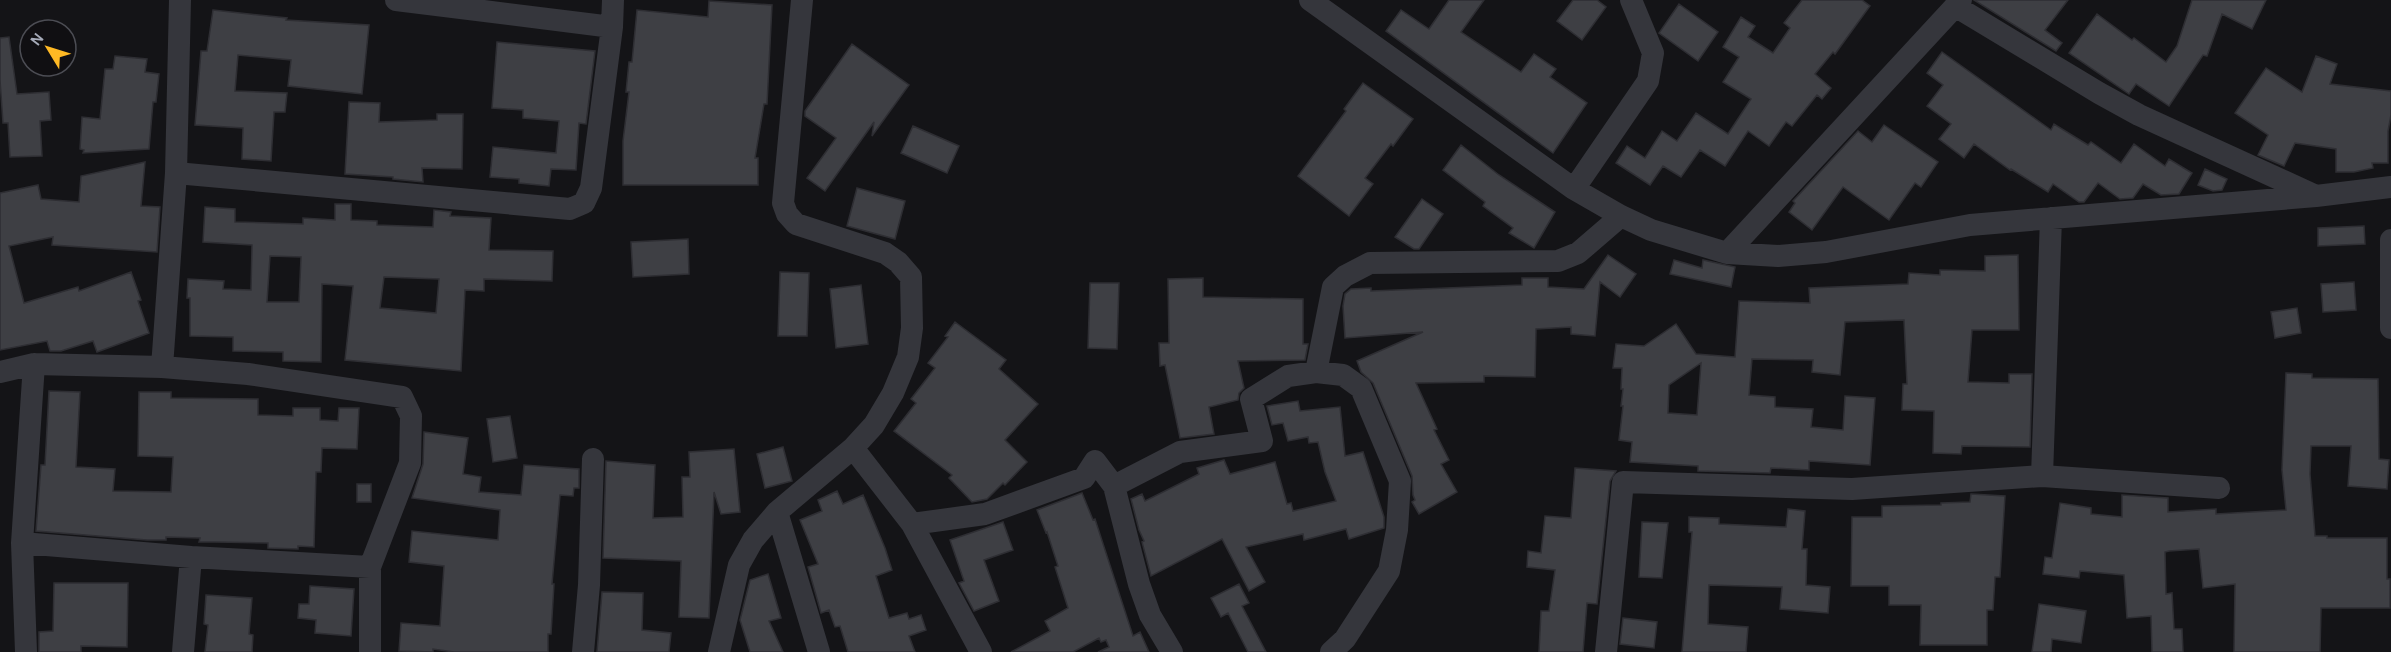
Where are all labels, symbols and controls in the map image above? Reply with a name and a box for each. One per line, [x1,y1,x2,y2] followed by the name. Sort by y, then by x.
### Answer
[18,18,78,78] north arrow
[26,29,48,49] text: N

